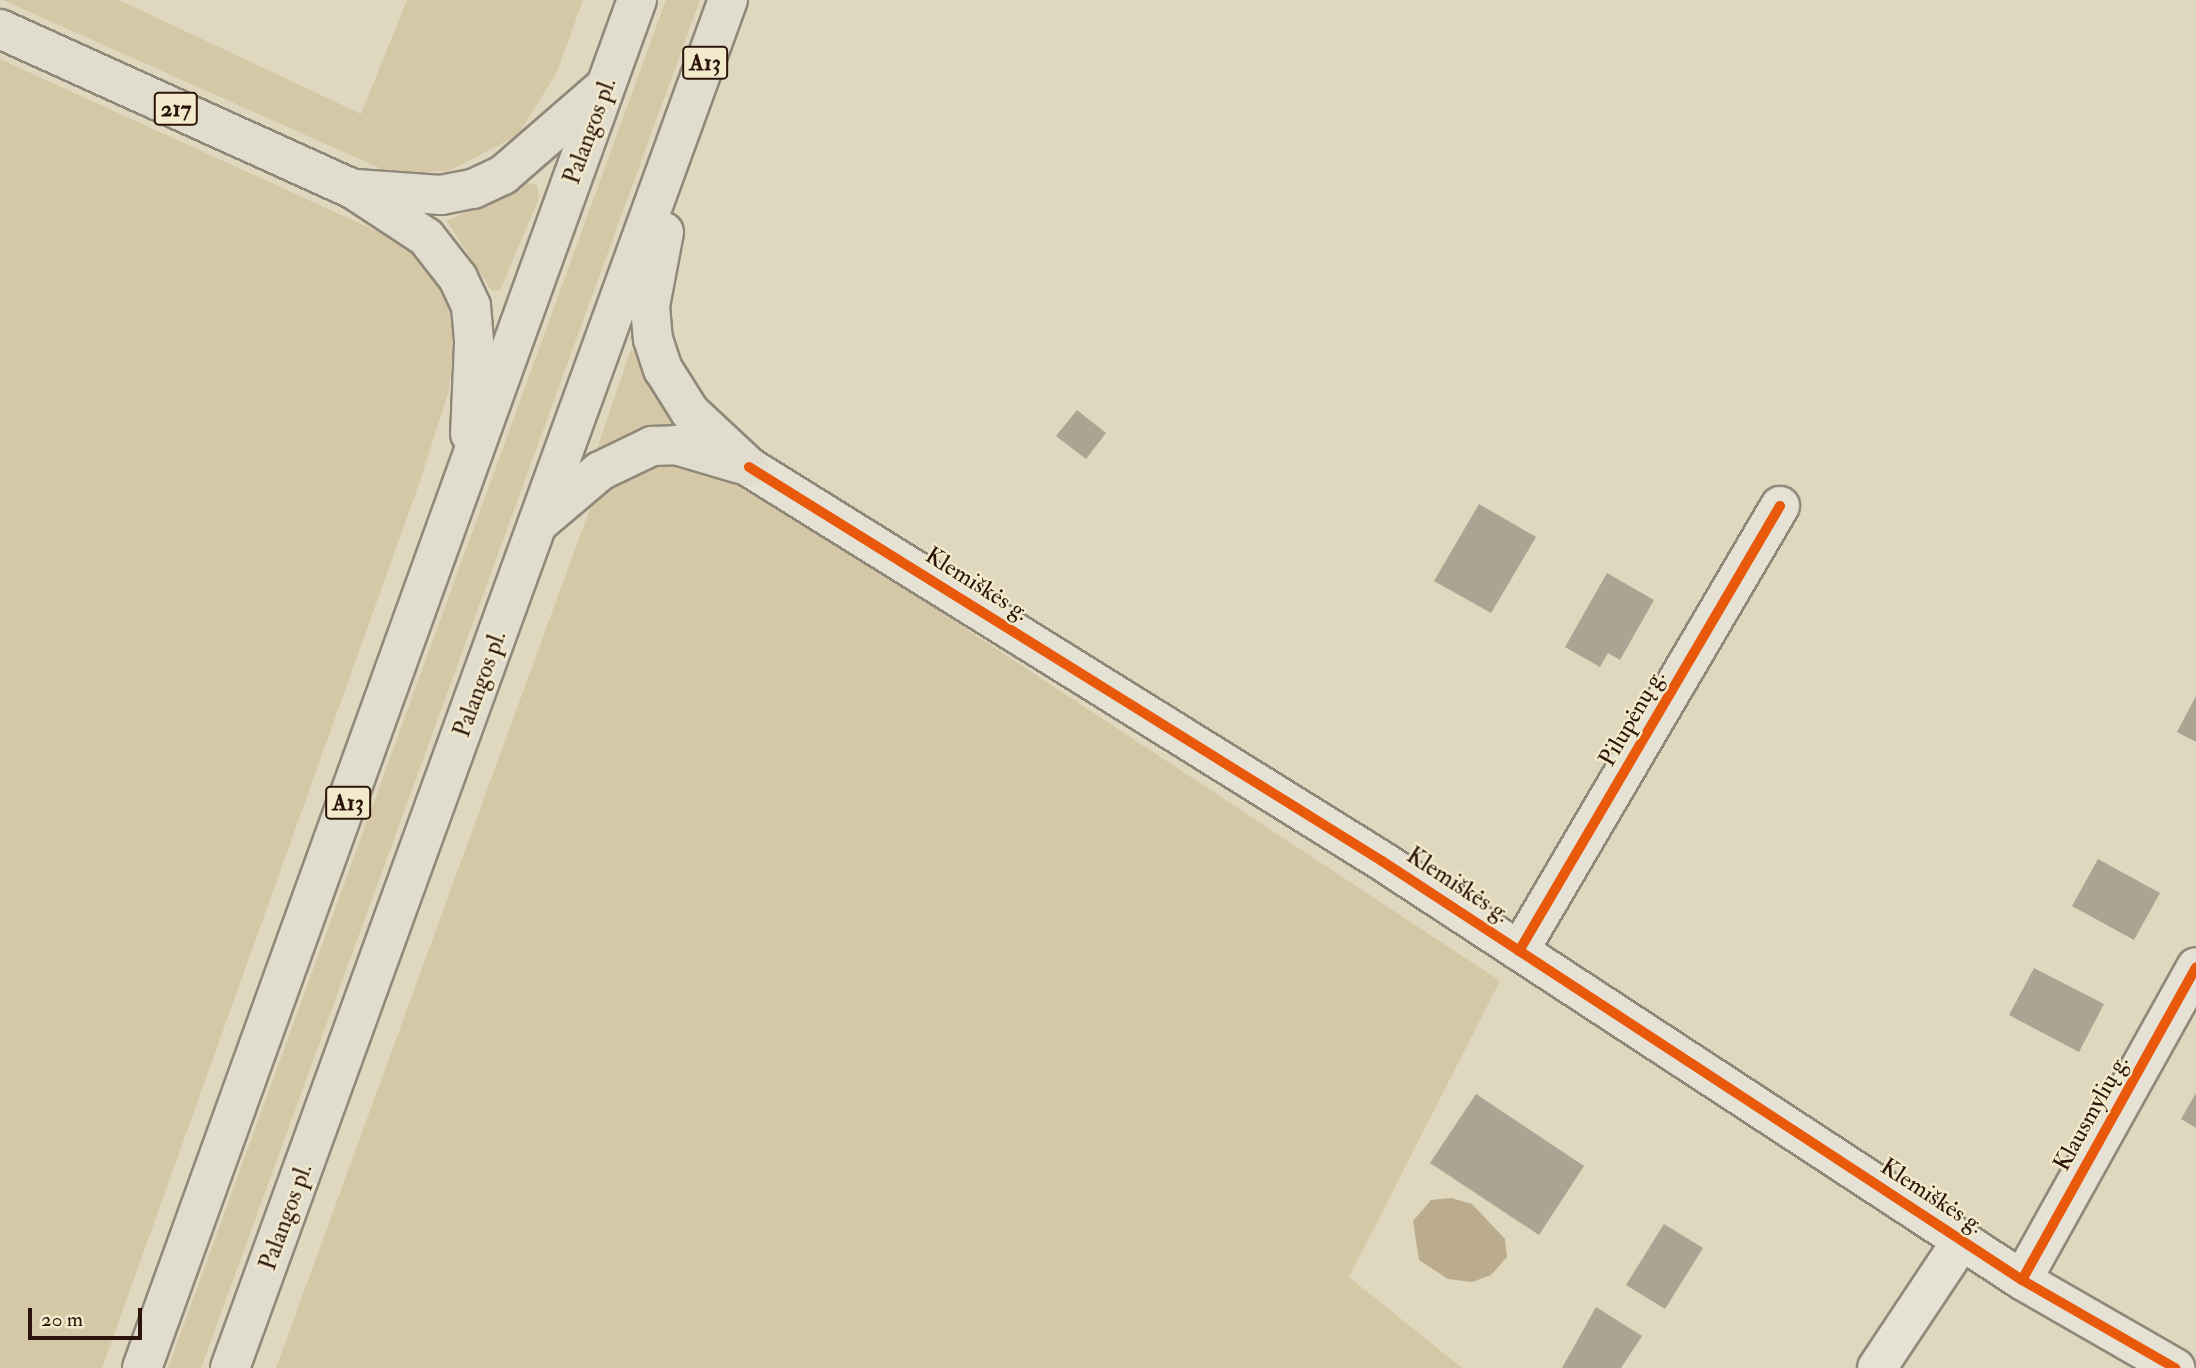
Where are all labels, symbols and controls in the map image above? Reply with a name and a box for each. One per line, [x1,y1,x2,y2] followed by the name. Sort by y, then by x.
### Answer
[680,44,730,82] road number: A13
[557,74,623,188] street label: Palangos pl.
[153,90,199,128] road number: 217
[920,541,1034,627] street label: Klemiškės g.
[447,627,513,741] street label: Palangos pl.
[1593,664,1671,772] street label: Pilupėnų g.
[324,783,372,822] road number: A13
[1401,841,1515,929] street label: Klemiškės g.
[2047,1050,2135,1176] street label: Klausmylių g.
[1875,1152,1989,1240] street label: Klemiškės g.
[253,1160,319,1274] street label: Palangos pl.
[32,1294,145,1338] scale bar
[41,1306,83,1333] text: 20 m

